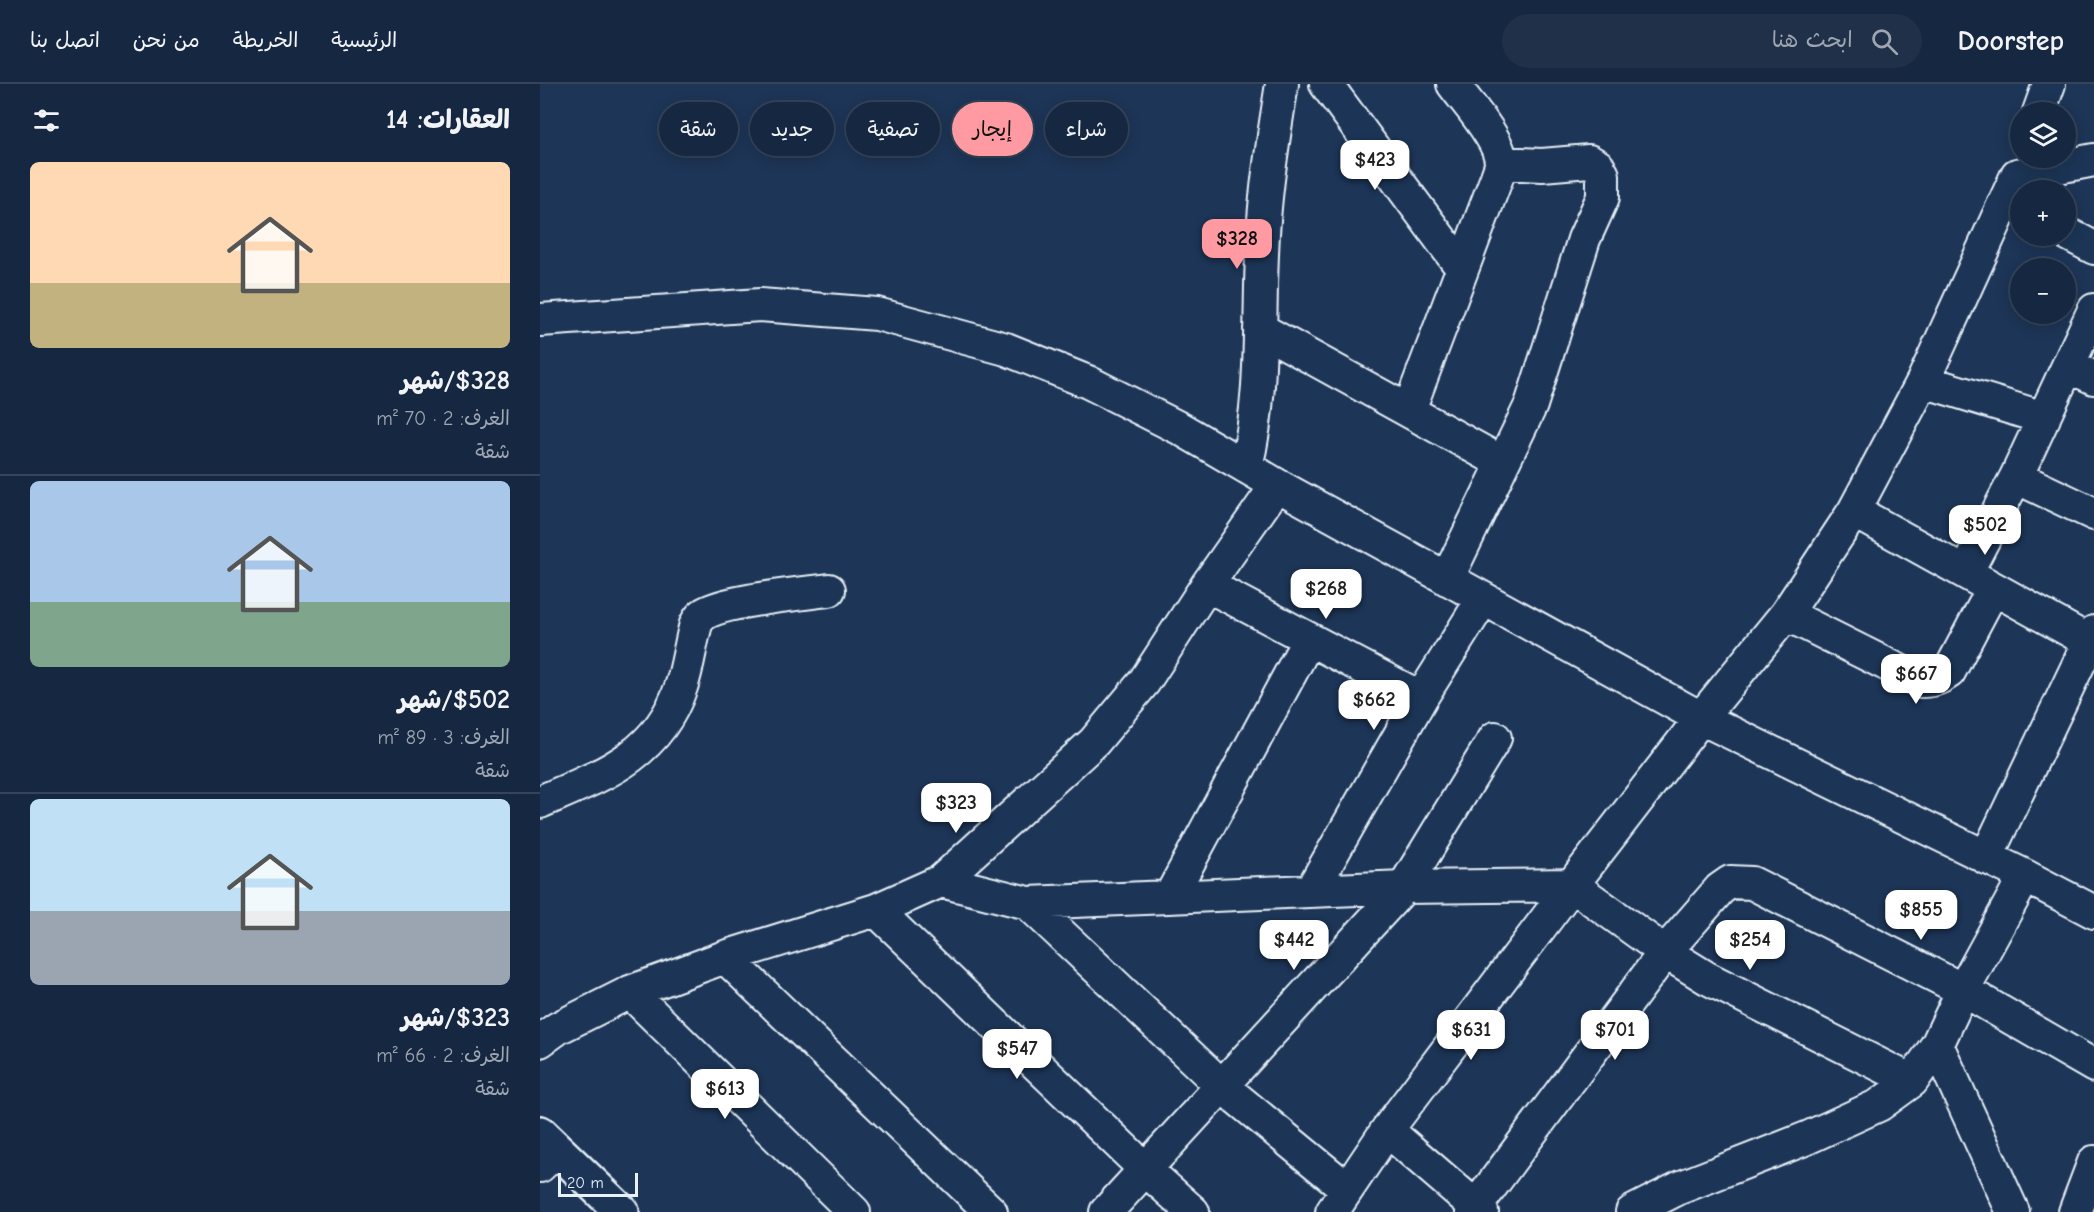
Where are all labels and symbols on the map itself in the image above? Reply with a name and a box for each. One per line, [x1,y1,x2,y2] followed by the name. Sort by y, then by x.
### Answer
[1339,140,1411,191] pin: $423
[1201,219,1273,270] pin: $328
[1949,505,2021,556] pin: $502
[1290,569,1362,620] pin: $268
[1880,654,1952,705] pin: $667
[1338,680,1410,731] pin: $662
[920,783,992,834] pin: $323
[1885,890,1957,941] pin: $855
[1258,920,1330,971] pin: $442
[1714,920,1786,971] pin: $254
[1435,1010,1507,1061] pin: $631
[1579,1010,1651,1061] pin: $701
[981,1029,1053,1080] pin: $547
[689,1069,761,1120] pin: $613
[558,1170,638,1198] scale bar

